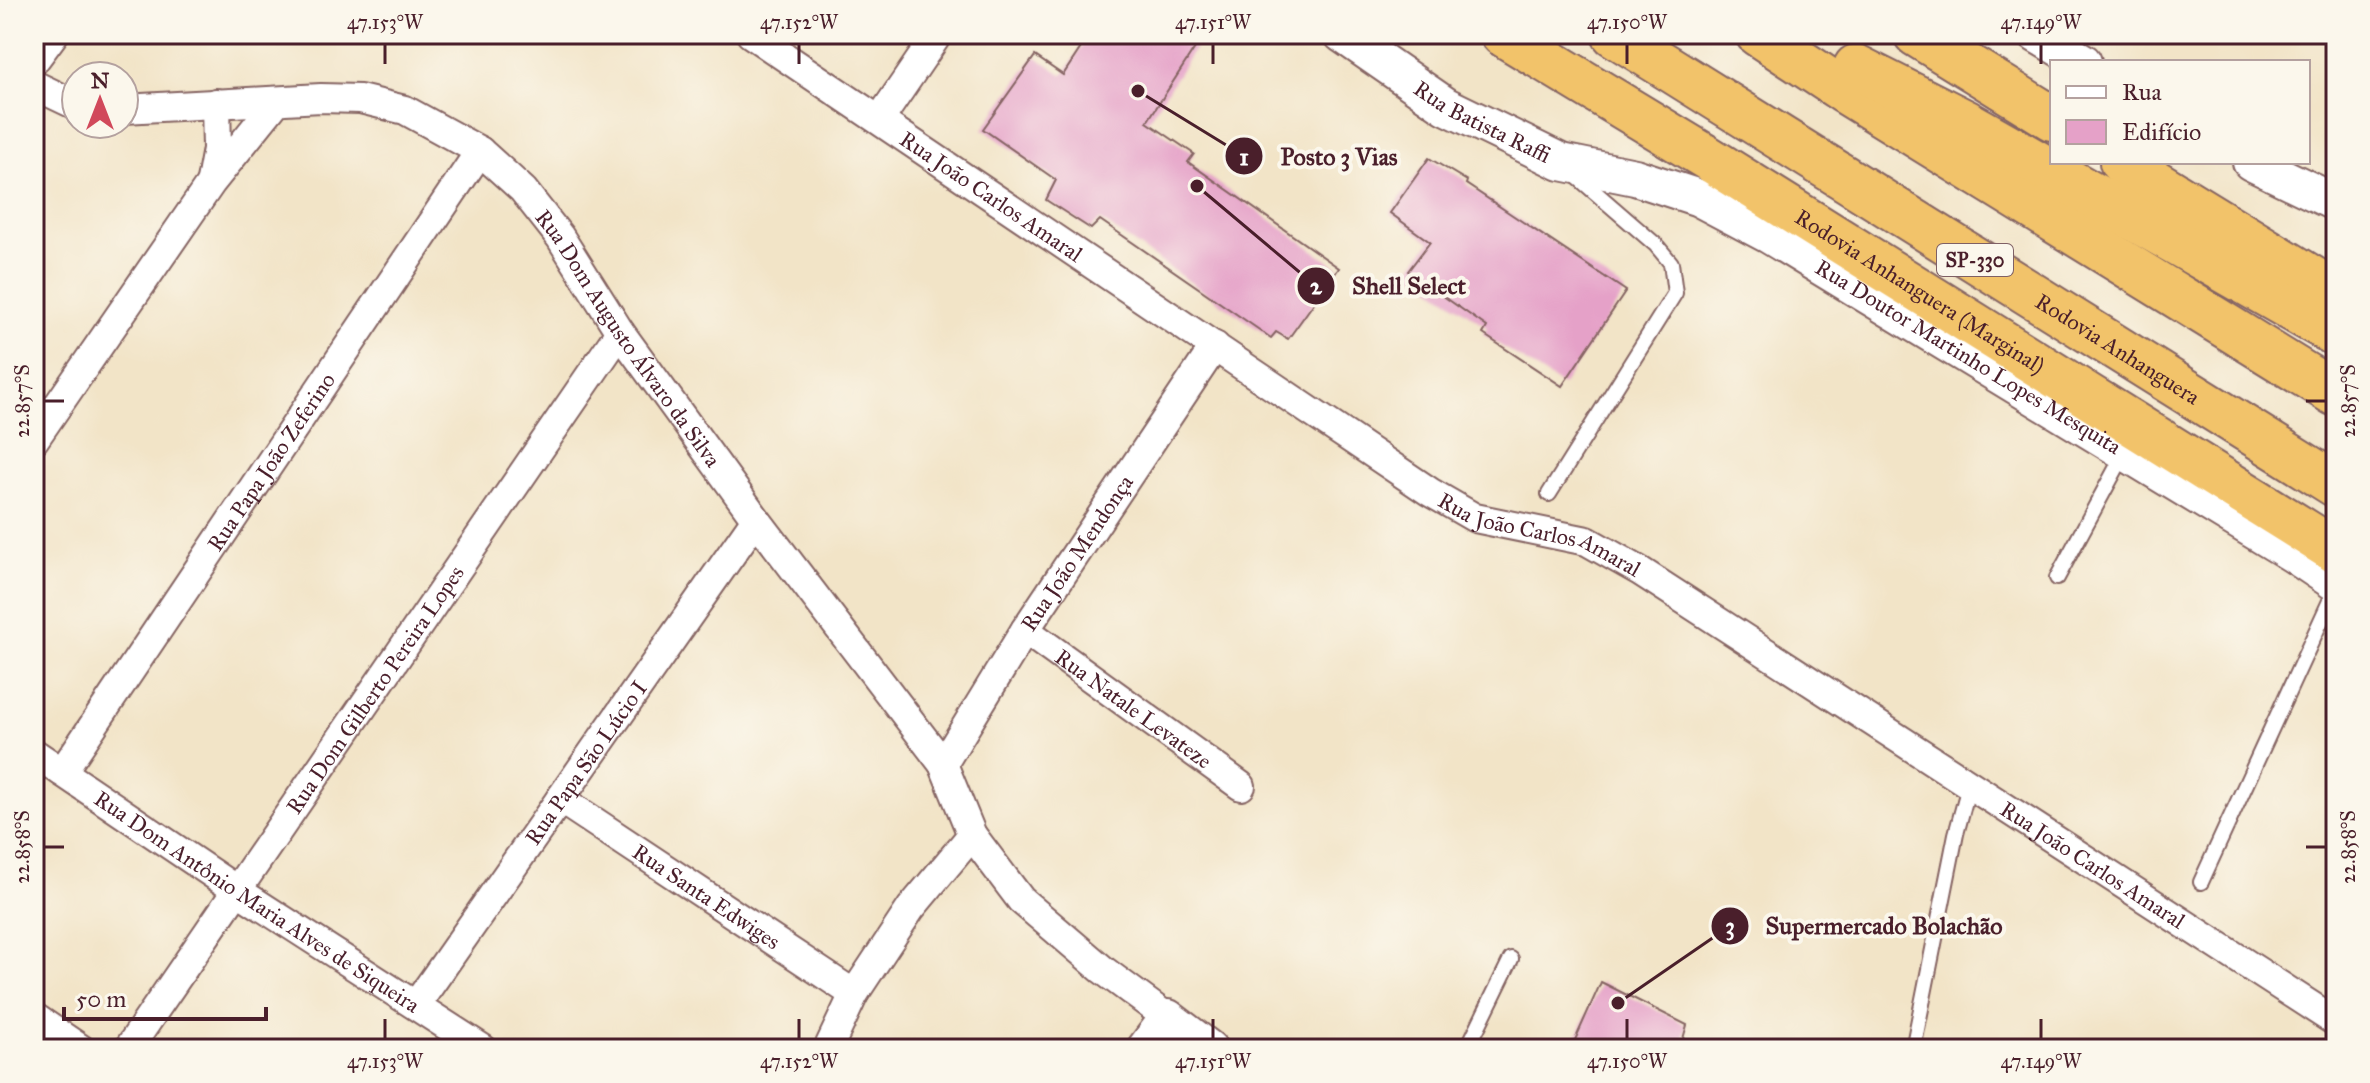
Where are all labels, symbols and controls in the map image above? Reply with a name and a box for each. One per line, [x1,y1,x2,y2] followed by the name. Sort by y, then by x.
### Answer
[347,10,424,34] text: 47.153°W
[760,10,839,34] text: 47.152°W
[1175,10,1252,34] text: 47.151°W
[1587,10,1668,34] text: 47.150°W
[2001,10,2082,34] text: 47.149°W
[60,60,140,140] north arrow
[2050,60,2310,164] legend
[91,67,110,94] text: N
[1409,74,1556,169] street label: Rua Batista Raffi
[2122,77,2162,107] text: Rua
[2122,117,2201,147] text: Edifício
[895,125,1088,267] street label: Rua João Carlos Amaral
[1224,132,1413,180] callout: Posto 3 Vias
[1239,142,1249,172] text: 1
[1280,142,1398,172] text: Posto 3 Vias
[1790,203,2050,379] street label: Rodovia Anhanguera (Marginal)
[530,204,727,472] street label: Rua Dom Augusto Álvaro da Silva
[1937,244,2013,276] road number: SP-330
[1811,253,2127,460] street label: Rua Doutor Martinho Lopes Mesquita
[1296,262,1482,310] callout: Shell Select
[1310,271,1323,301] text: 2
[1352,271,1467,301] text: Shell Select
[2031,287,2206,410] street label: Rodovia Anhanguera
[10,364,34,438] text: 22.857°S
[2336,364,2360,438] text: 22.857°S
[201,367,341,556] street label: Rua Papa João Zeferino
[1015,469,1139,636] street label: Rua João Mendonça
[1433,486,1646,582] street label: Rua João Carlos Amaral
[280,560,469,819] street label: Rua Dom Gilberto Pereira Lopes
[1050,643,1217,774] street label: Rua Natale Levateze
[519,675,652,850] street label: Rua Papa São Lúcio I
[89,784,426,1019] street label: Rua Dom Antônio Maria Alves de Siqueira
[1996,795,2190,934] street label: Rua João Carlos Amaral
[10,810,34,884] text: 22.858°S
[2336,810,2360,884] text: 22.858°S
[628,838,786,955] street label: Rua Santa Edwiges
[1710,902,2018,950] callout: Supermercado Bolachão
[1725,911,1735,941] text: 3
[1766,911,2002,941] text: Supermercado Bolachão
[64,971,266,1021] scale bar
[76,984,126,1014] text: 50 m
[347,1049,424,1073] text: 47.153°W
[760,1049,839,1073] text: 47.152°W
[1175,1049,1252,1073] text: 47.151°W
[1587,1049,1668,1073] text: 47.150°W
[2001,1049,2082,1073] text: 47.149°W

